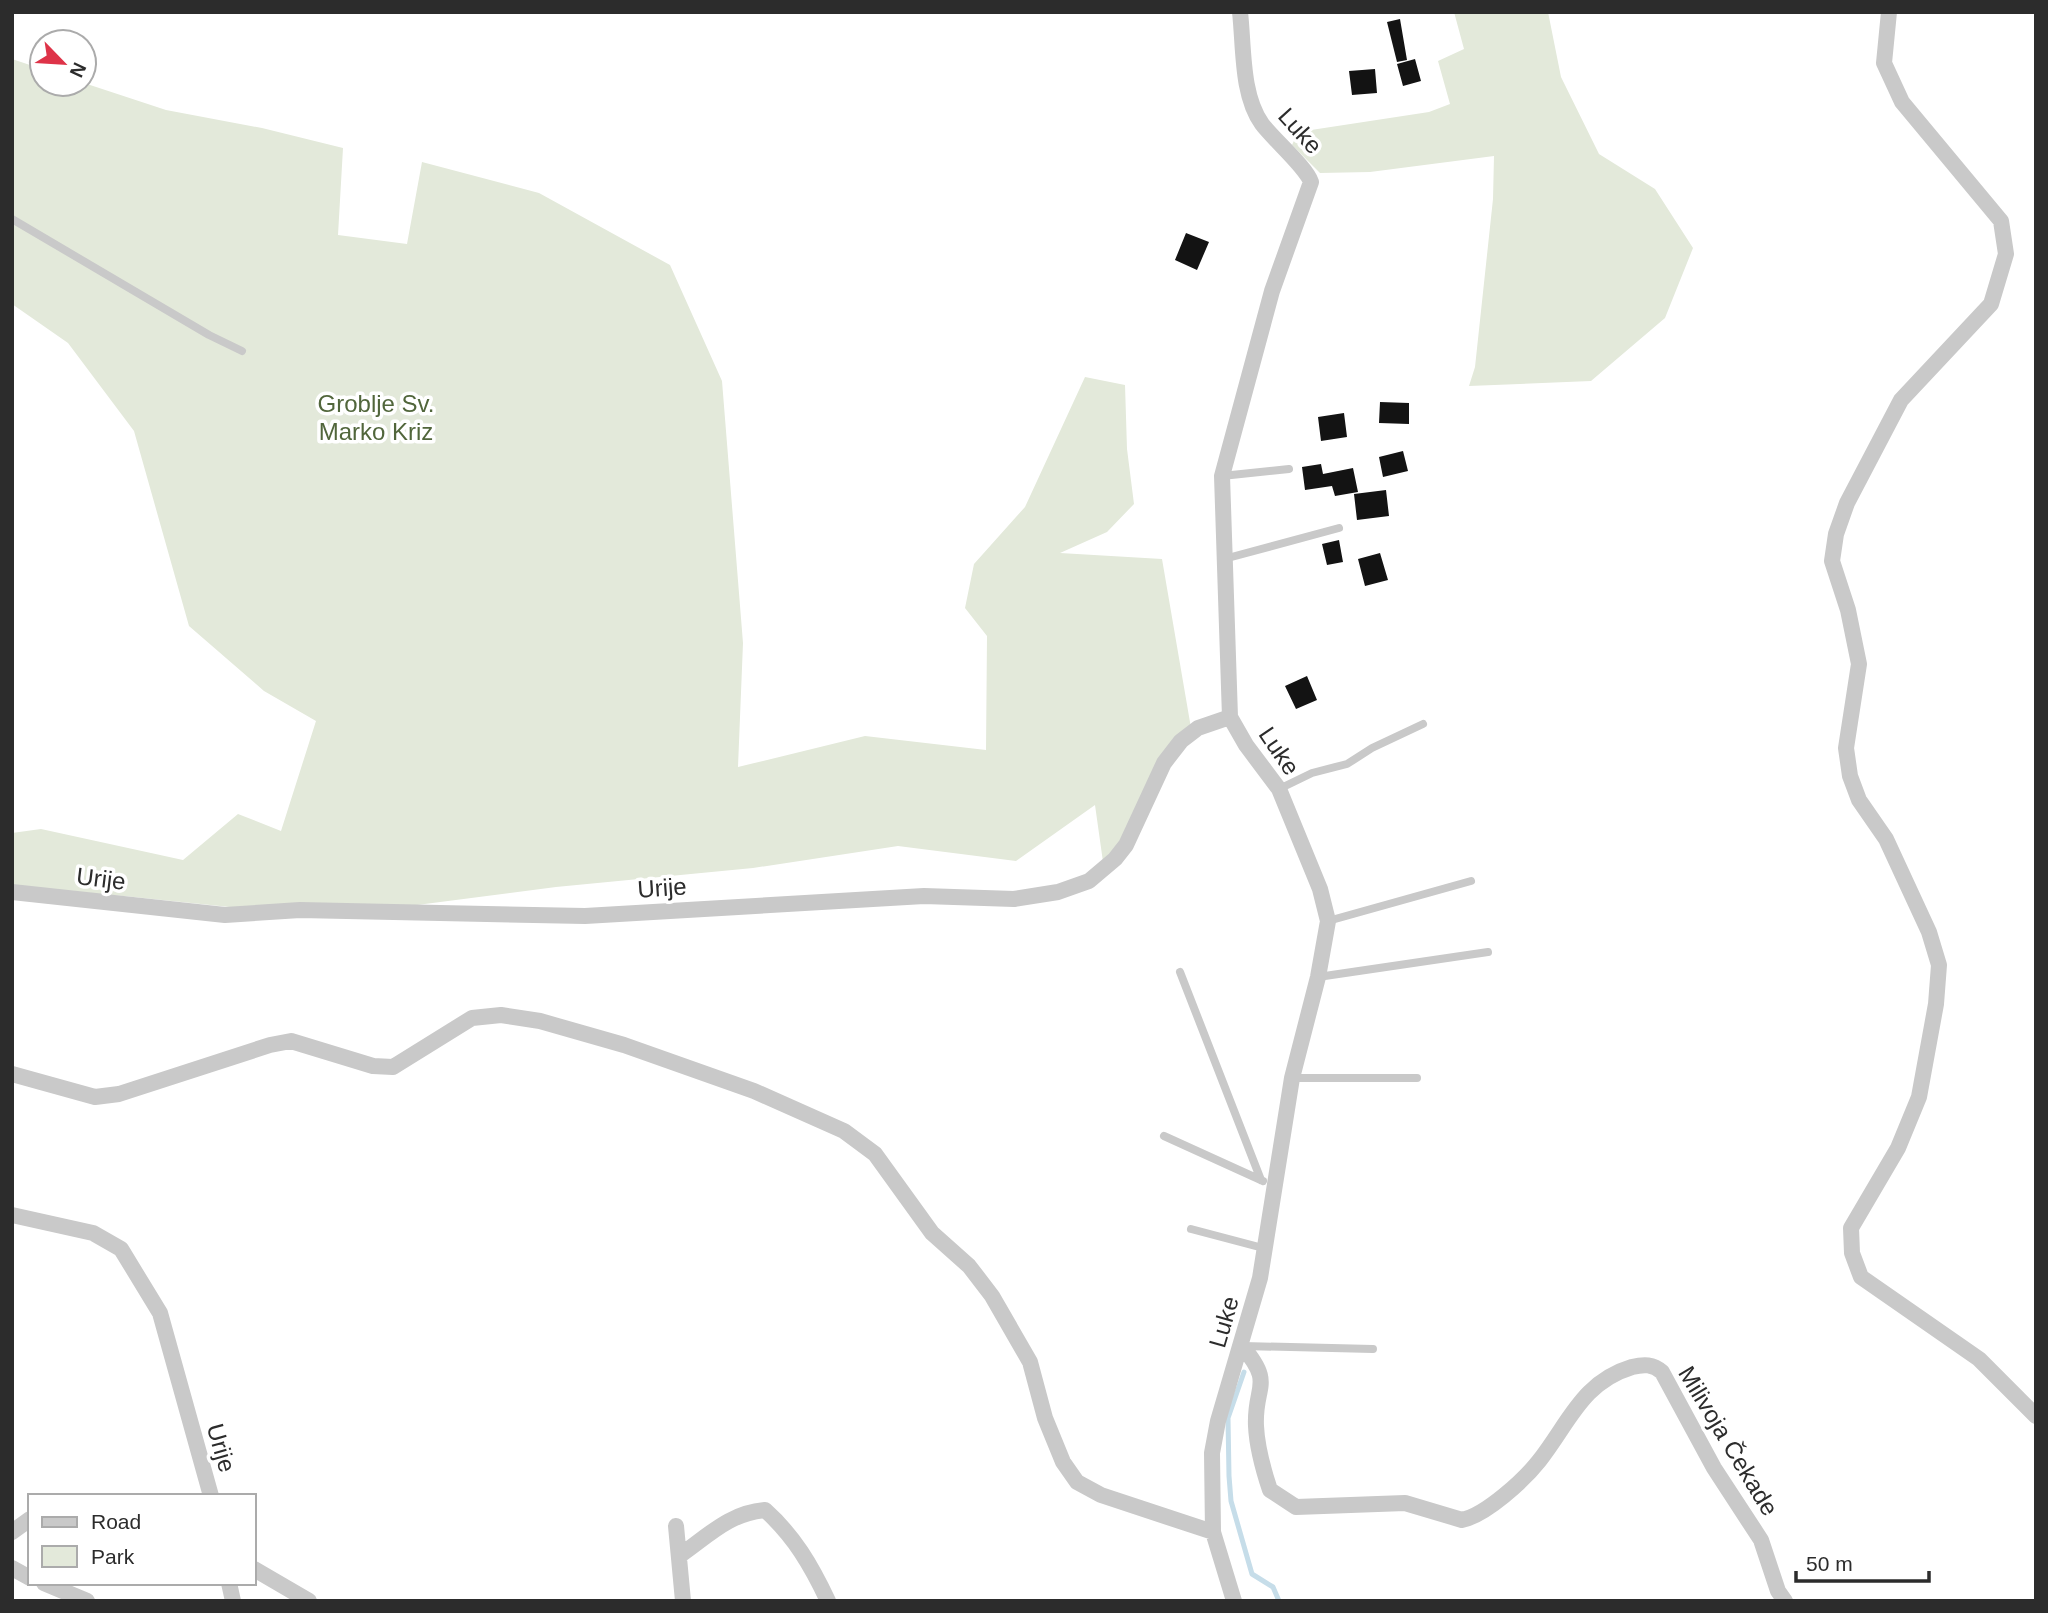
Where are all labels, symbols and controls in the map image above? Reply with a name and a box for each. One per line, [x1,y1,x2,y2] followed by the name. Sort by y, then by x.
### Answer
[28,28,98,98] north arrow
[66,59,90,81] text: N
[1273,102,1328,159] street label: Luke
[318,390,434,445] park label: Groblje Sv. Marko Kriz
[1254,722,1305,780] street label: Luke
[75,862,127,895] street label: Urije
[636,872,688,903] street label: Urije
[1203,1293,1244,1351] street label: Luke
[1673,1361,1784,1520] street label: Milivoja Čekade
[202,1420,241,1475] street label: Urije
[28,1494,256,1585] legend
[91,1510,141,1533] text: Road
[1796,1540,1929,1584] scale bar
[91,1545,135,1568] text: Park
[1806,1552,1853,1575] text: 50 m

